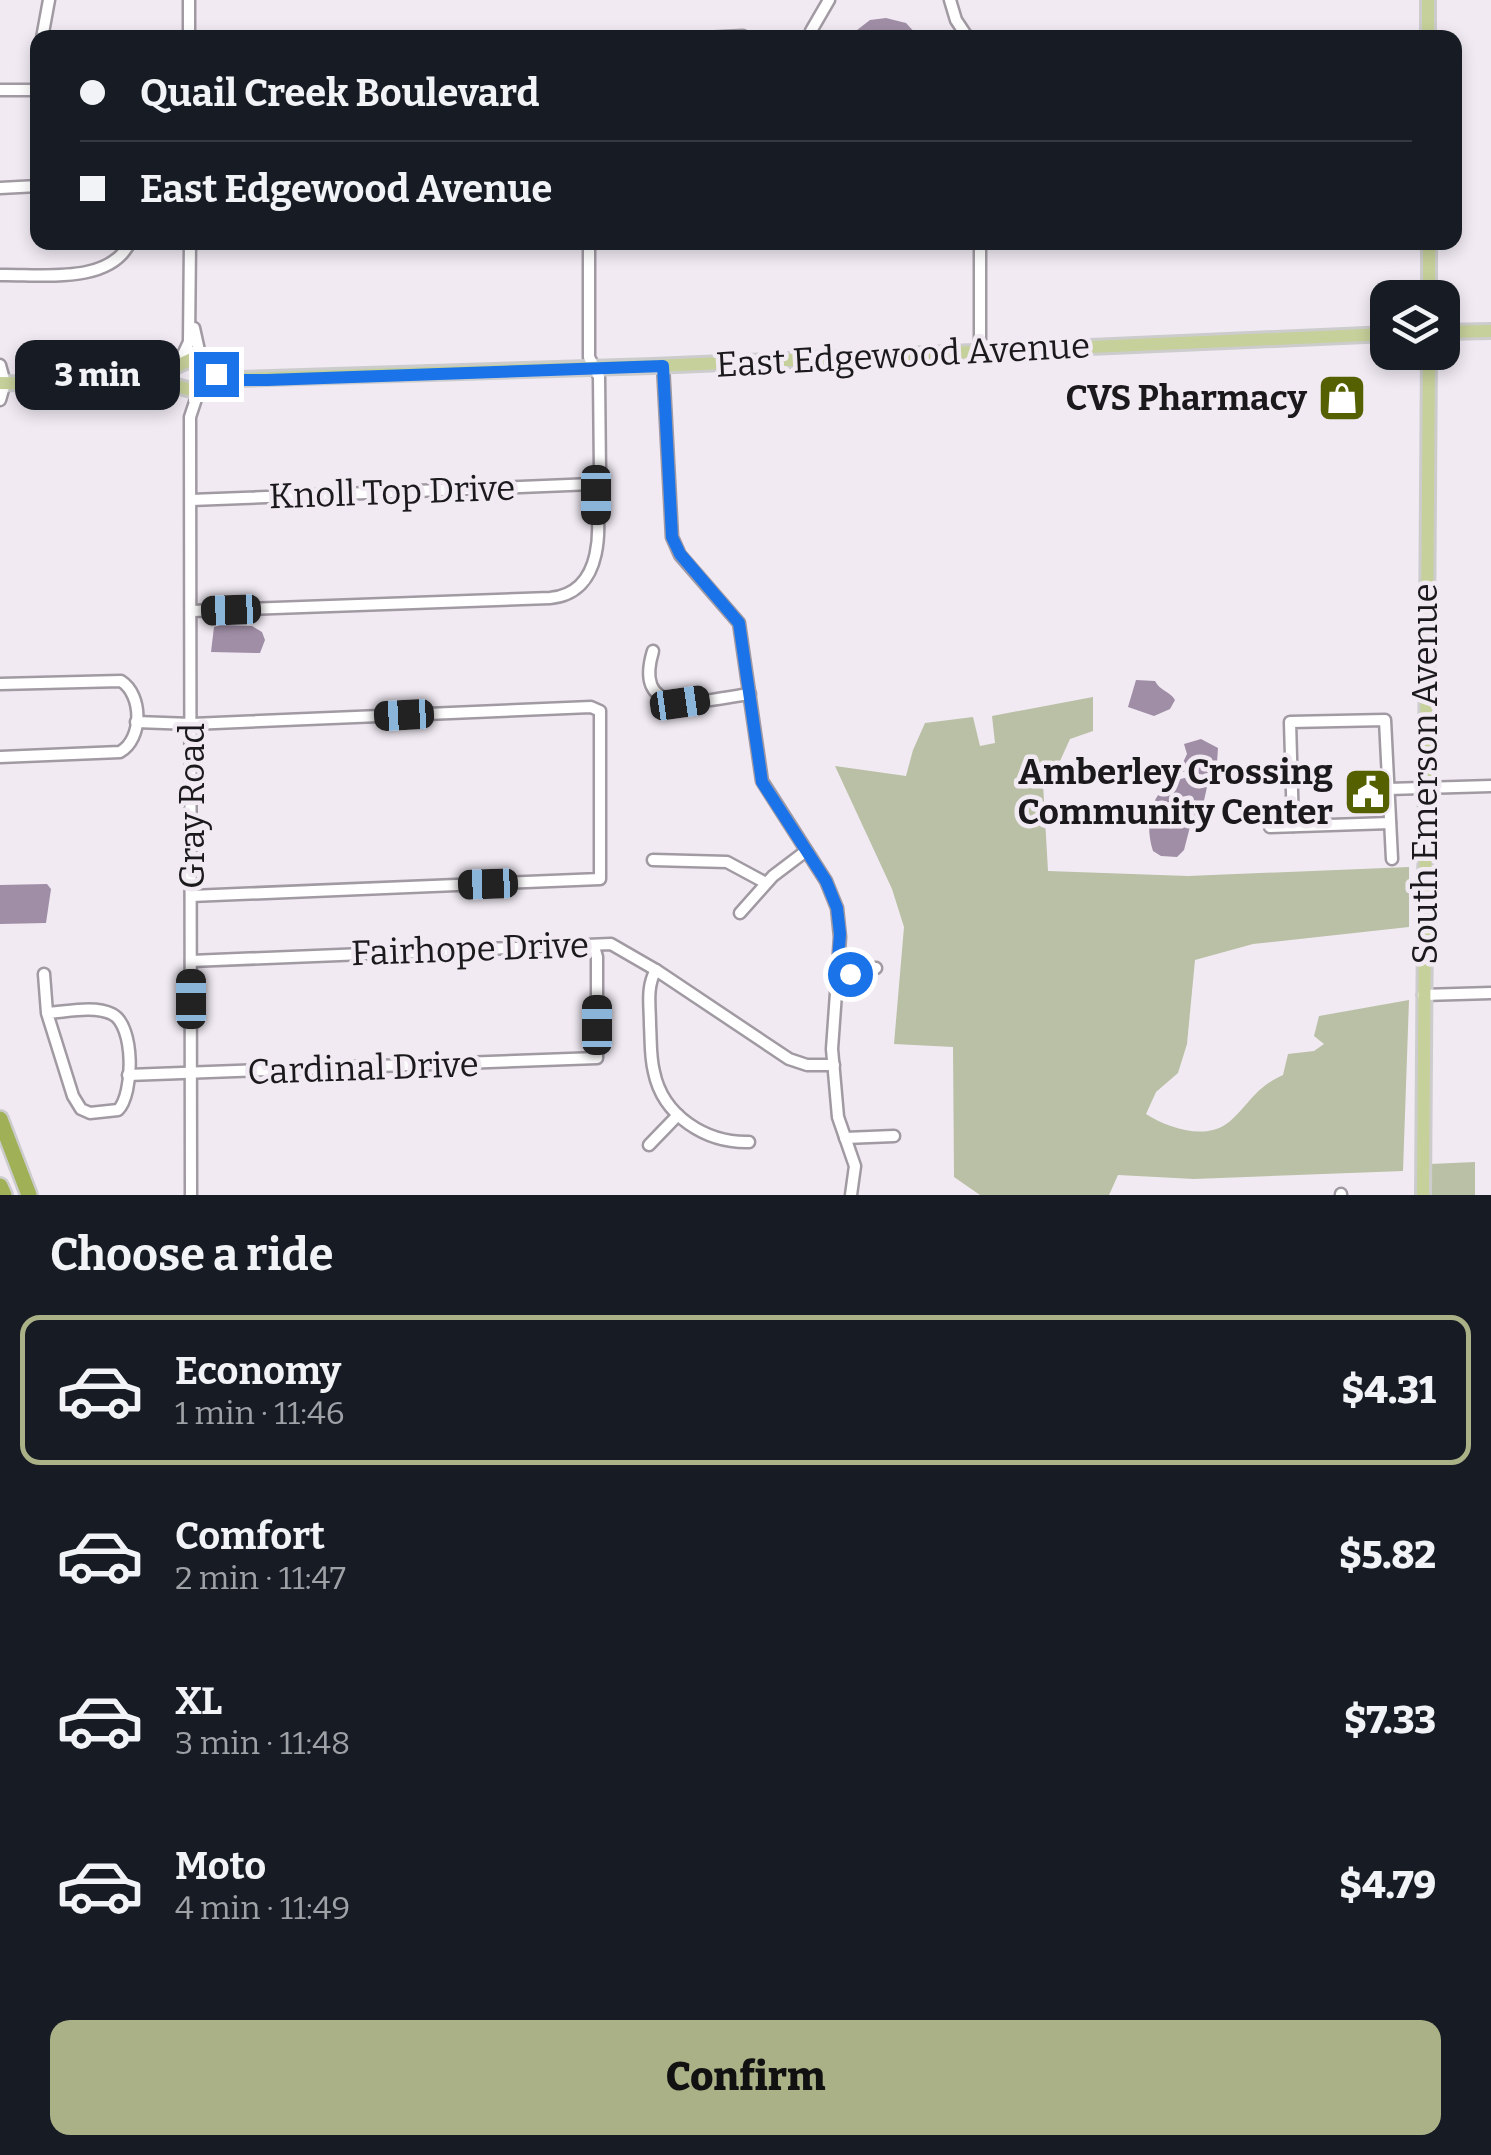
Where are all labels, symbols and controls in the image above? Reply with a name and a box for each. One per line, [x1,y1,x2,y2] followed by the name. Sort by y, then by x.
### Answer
[140,70,539,116] text: Quail Creek Boulevard
[140,166,552,212] text: East Edgewood Avenue
[1370,280,1460,370] map controls
[1370,280,1460,370] button: layers
[715,324,1091,386] street label: East Edgewood Avenue
[16,339,181,409] callout: 3 min
[194,352,239,397] route end
[55,356,140,394] text: 3 min
[1316,372,1368,424] shop icon: CVS Pharmacy
[1065,377,1308,419] place label: CVS Pharmacy
[581,465,611,525] car
[268,467,516,517] street label: Knoll Top Drive
[1404,583,1446,965] street label: South Emerson Avenue
[200,594,262,626] car
[648,684,712,722] car
[373,698,435,732] car
[171,723,213,889] street label: Gray Road
[1017,751,1333,833] place label: Amberley Crossing Community Center
[1342,766,1394,818] public building icon: Amberley Crossing Community Center
[457,868,519,900] car
[350,924,590,974] street label: Fairhope Drive
[828,952,873,997] route start
[176,969,206,1029] car
[582,995,612,1055] car
[247,1043,479,1093] street label: Cardinal Drive
[50,1228,333,1282] text: Choose a ride
[55,1345,145,1435] icon: car
[175,1348,341,1394] text: Economy
[1342,1367,1436,1413] text: $4.31
[175,1394,344,1432] text: 1 min · 11:46
[55,1510,145,1600] icon: car
[175,1513,325,1559] text: Comfort
[1339,1532,1436,1578] text: $5.82
[175,1559,346,1597] text: 2 min · 11:47
[55,1675,145,1765] icon: car
[175,1678,222,1724] text: XL
[1344,1697,1436,1743] text: $7.33
[175,1724,350,1762] text: 3 min · 11:48
[55,1840,145,1930] icon: car
[175,1843,266,1889] text: Moto
[1339,1862,1436,1908] text: $4.79
[175,1889,350,1927] text: 4 min · 11:49
[50,2020,1441,2135] button: Confirm

